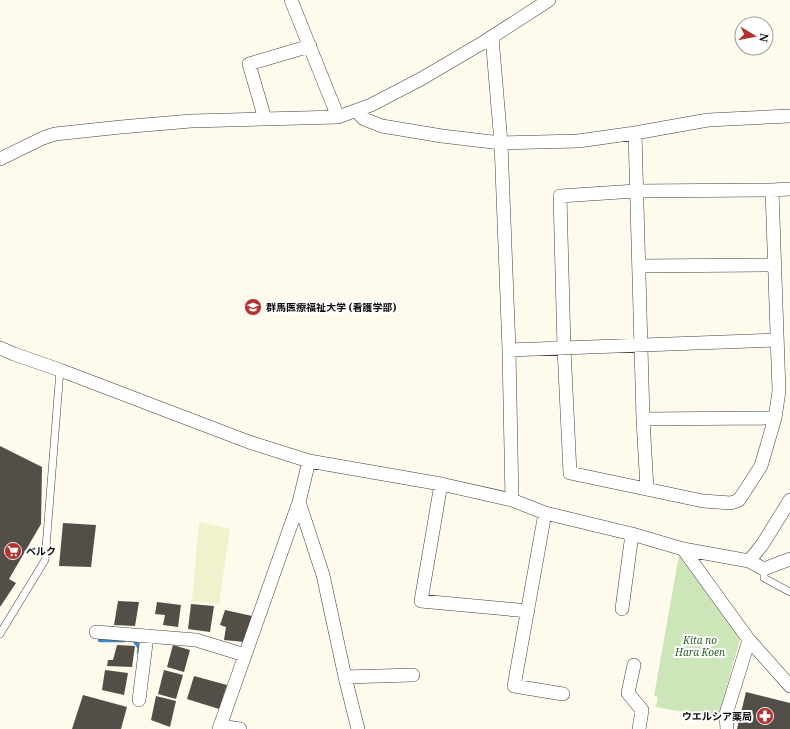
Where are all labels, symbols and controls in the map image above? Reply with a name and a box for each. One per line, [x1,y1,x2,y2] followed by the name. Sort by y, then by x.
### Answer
[734,16,774,56] north arrow
[756,32,772,44] text: N
[243,297,263,317] school or university icon: 群馬医療福祉大学 (看護学部)
[266,300,397,314] place label: 群馬医療福祉大学 (看護学部)
[3,541,23,561] supermarket icon: ベルク
[26,544,56,558] place label: ベルク
[674,633,725,659] park label: Kita no Hara Koen
[755,706,775,726] pharmacy icon: ウエルシア薬局
[682,709,752,723] place label: ウエルシア薬局

